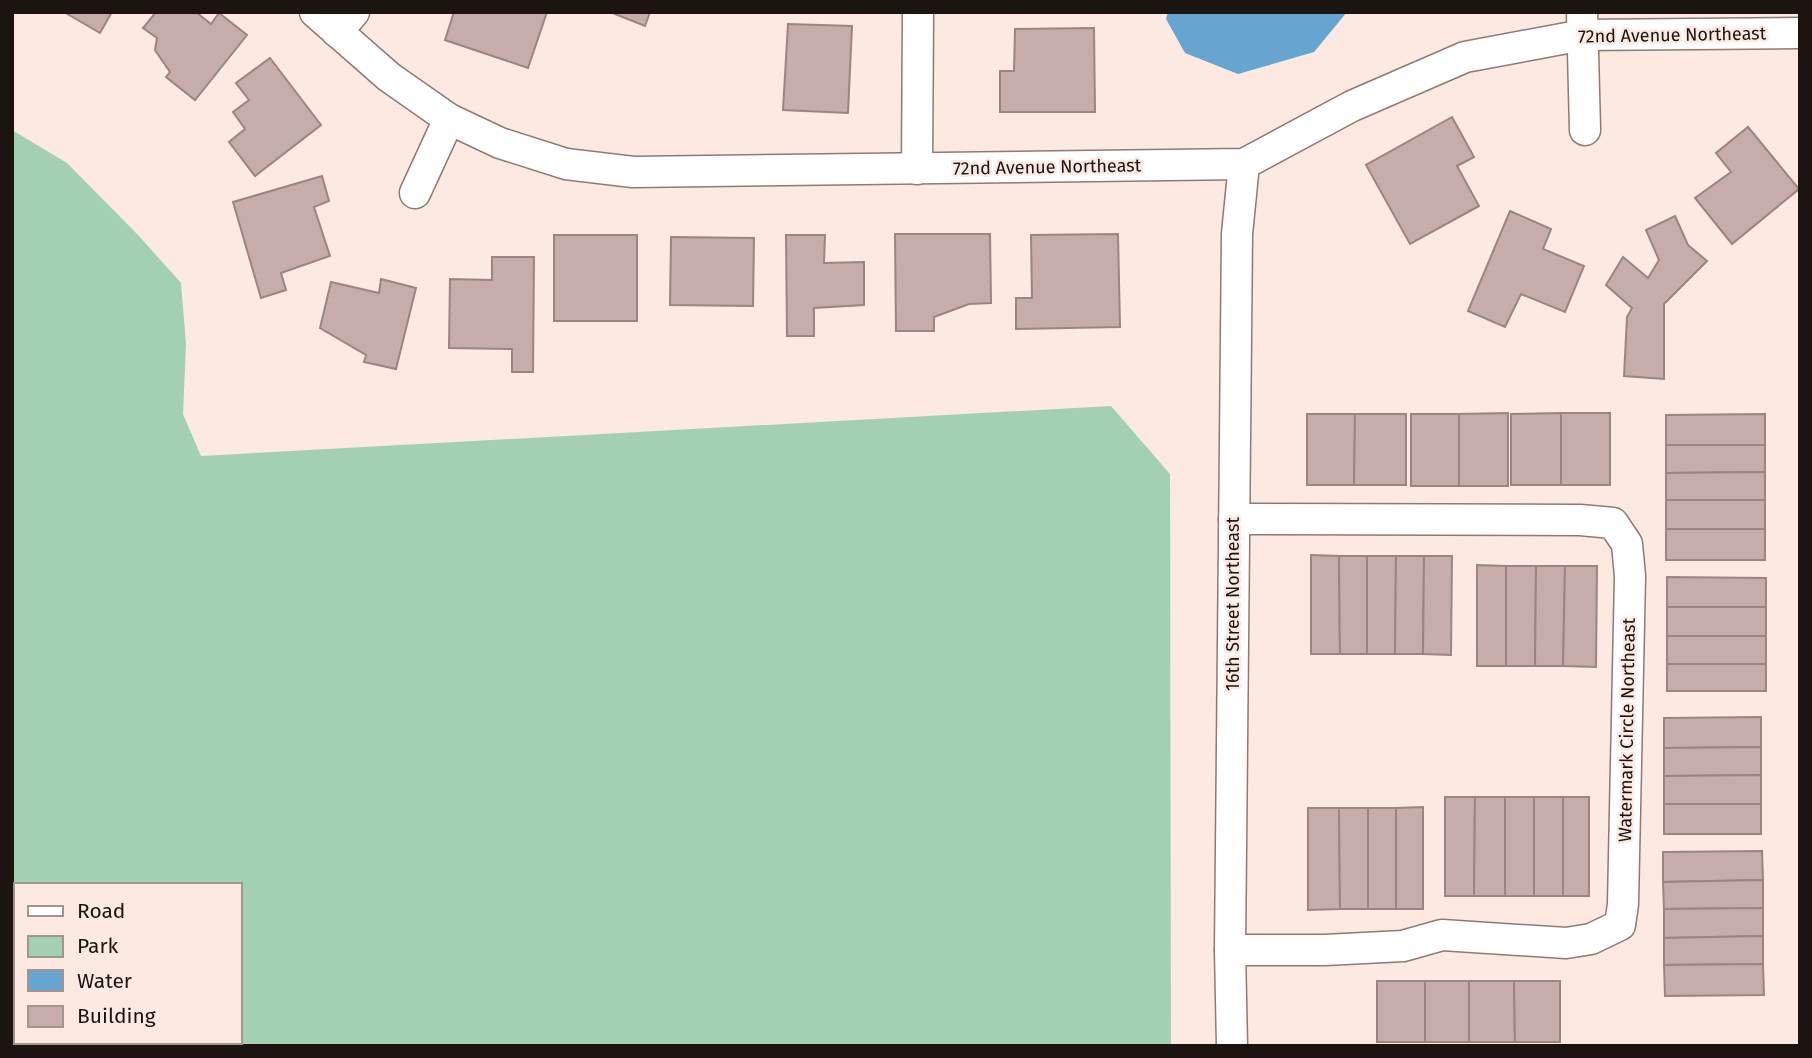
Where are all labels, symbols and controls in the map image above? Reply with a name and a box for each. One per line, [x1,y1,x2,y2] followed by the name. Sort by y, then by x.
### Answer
[1578,22,1767,48] street label: 72nd Avenue Northeast
[953,154,1142,180] street label: 72nd Avenue Northeast
[1222,517,1244,691] street label: 16th Street Northeast
[1614,617,1640,842] street label: Watermark Circle Northeast
[14,883,242,1044] legend
[77,898,125,924] text: Road
[77,933,119,959] text: Park
[77,968,132,994] text: Water
[77,1003,156,1029] text: Building

